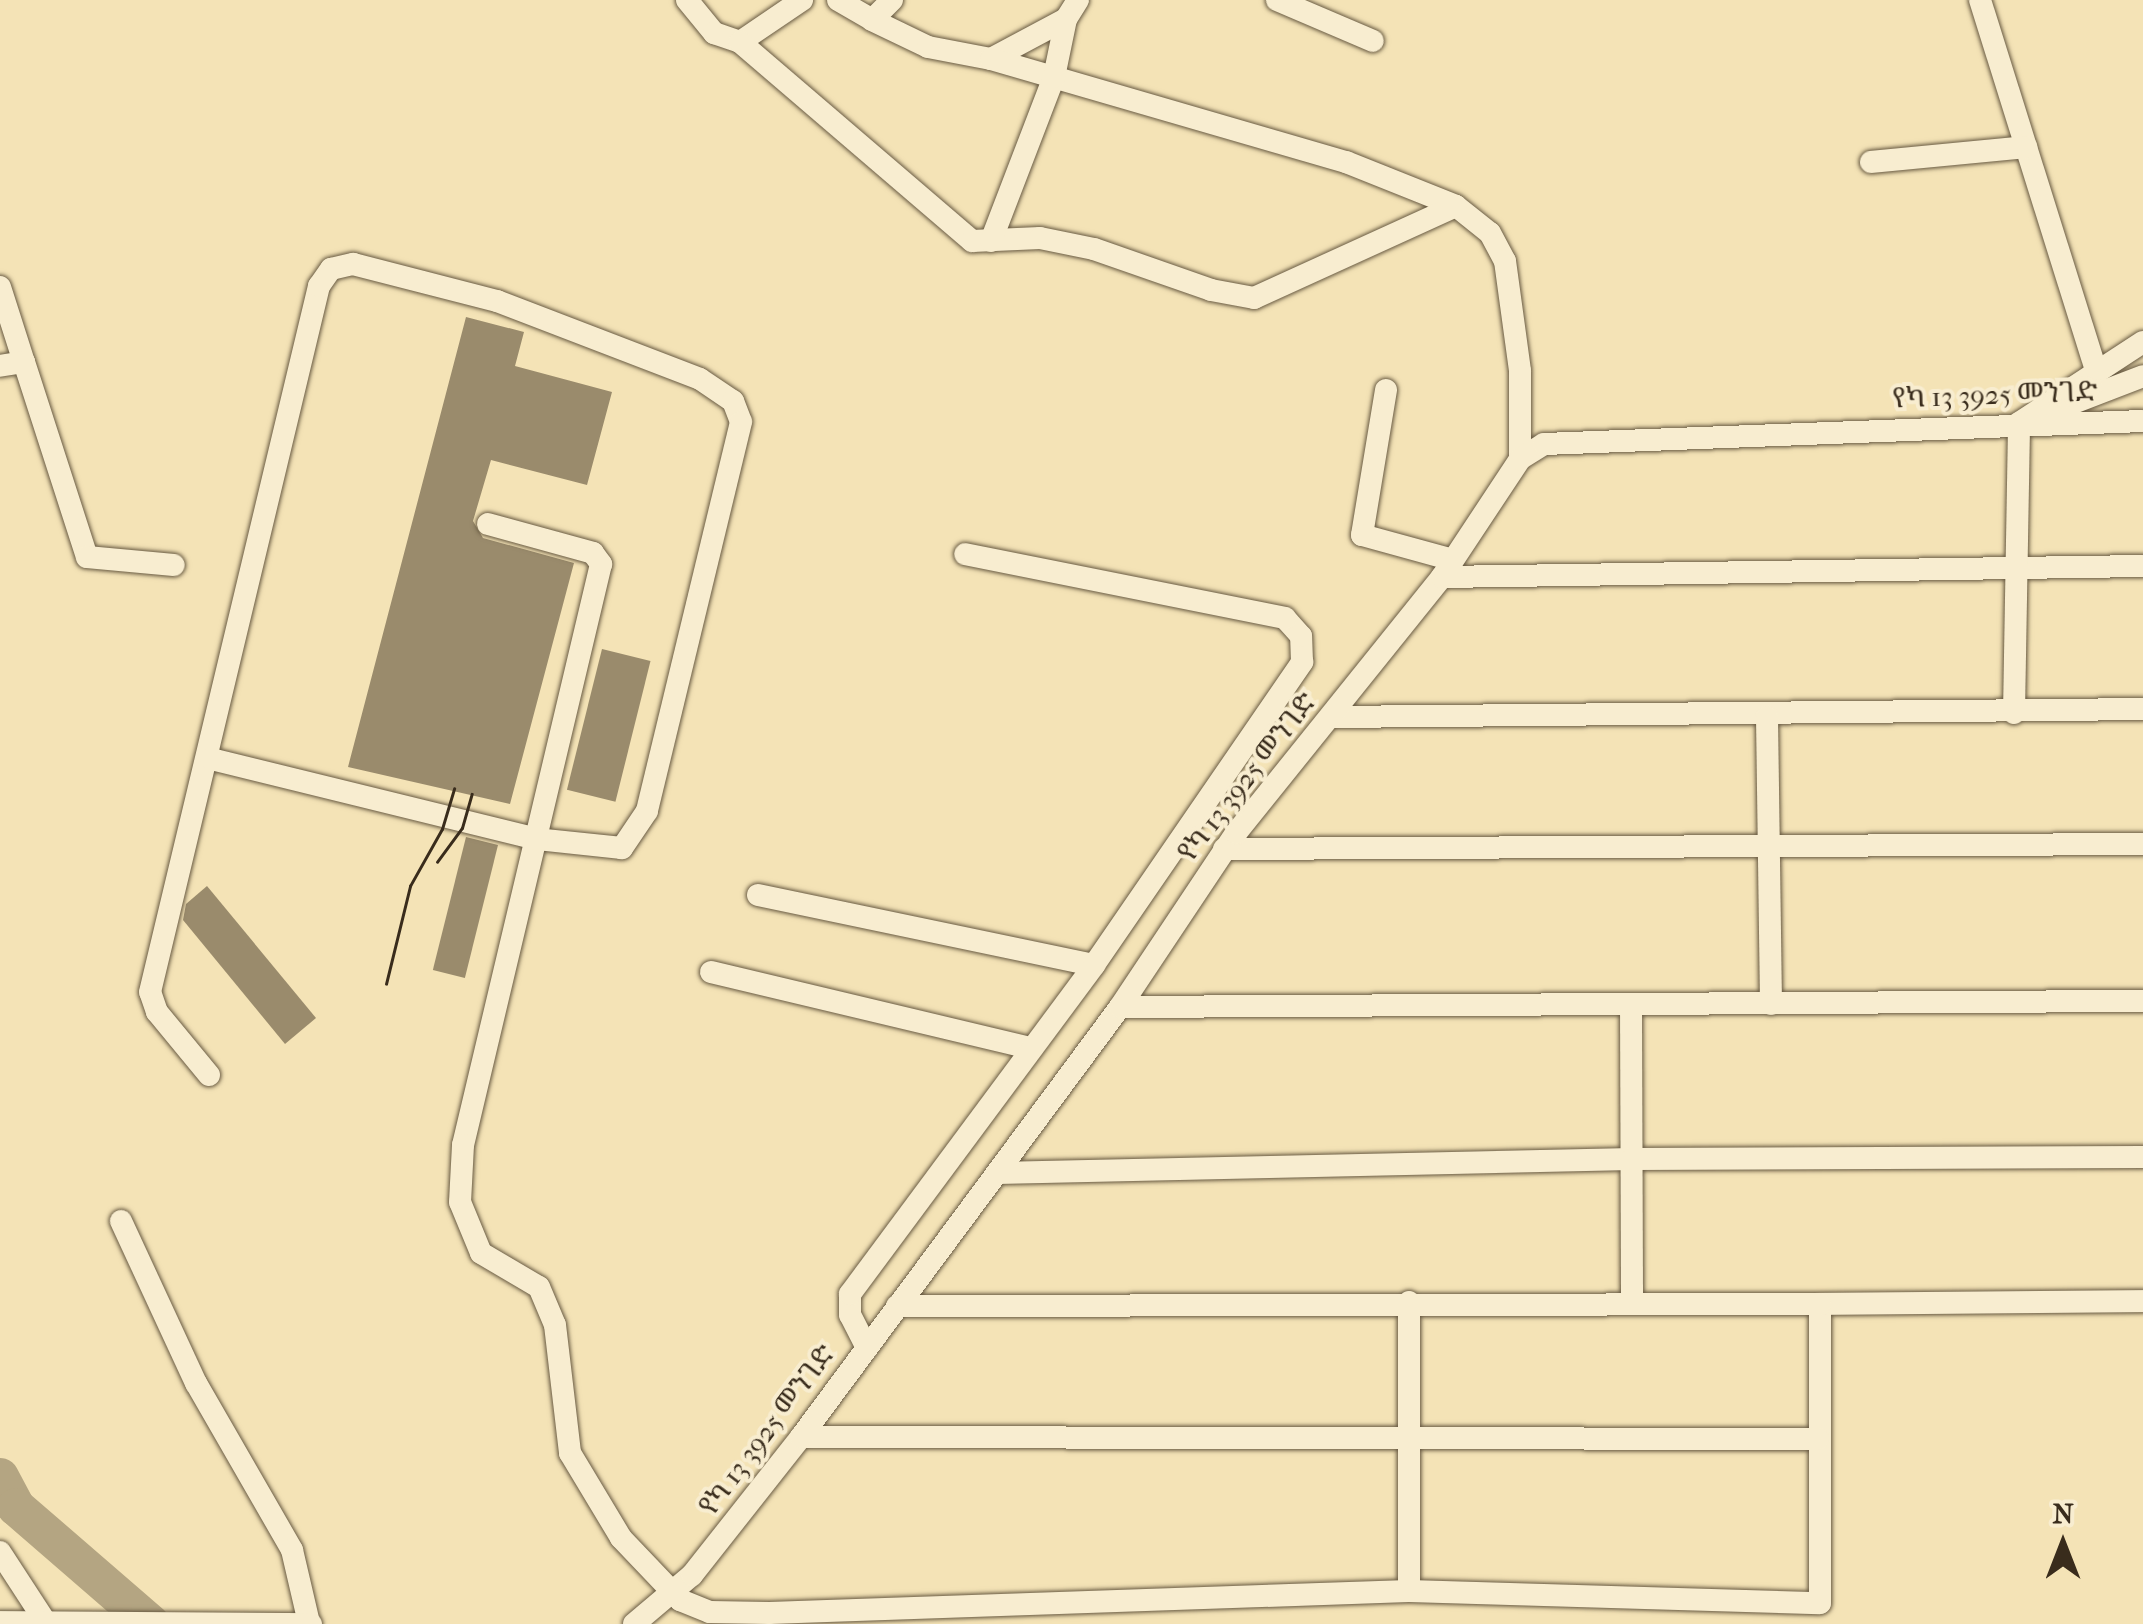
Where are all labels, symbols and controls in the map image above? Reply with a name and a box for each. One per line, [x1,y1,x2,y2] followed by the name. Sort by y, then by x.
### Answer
[1892,375,2098,415] street label: የካ 13 3925 መንገድ
[1171,686,1323,868] street label: የካ 13 3925 መንገድ
[692,1338,842,1522] street label: የካ 13 3925 መንገድ
[2013,1494,2113,1594] north arrow
[2052,1497,2074,1530] text: N

